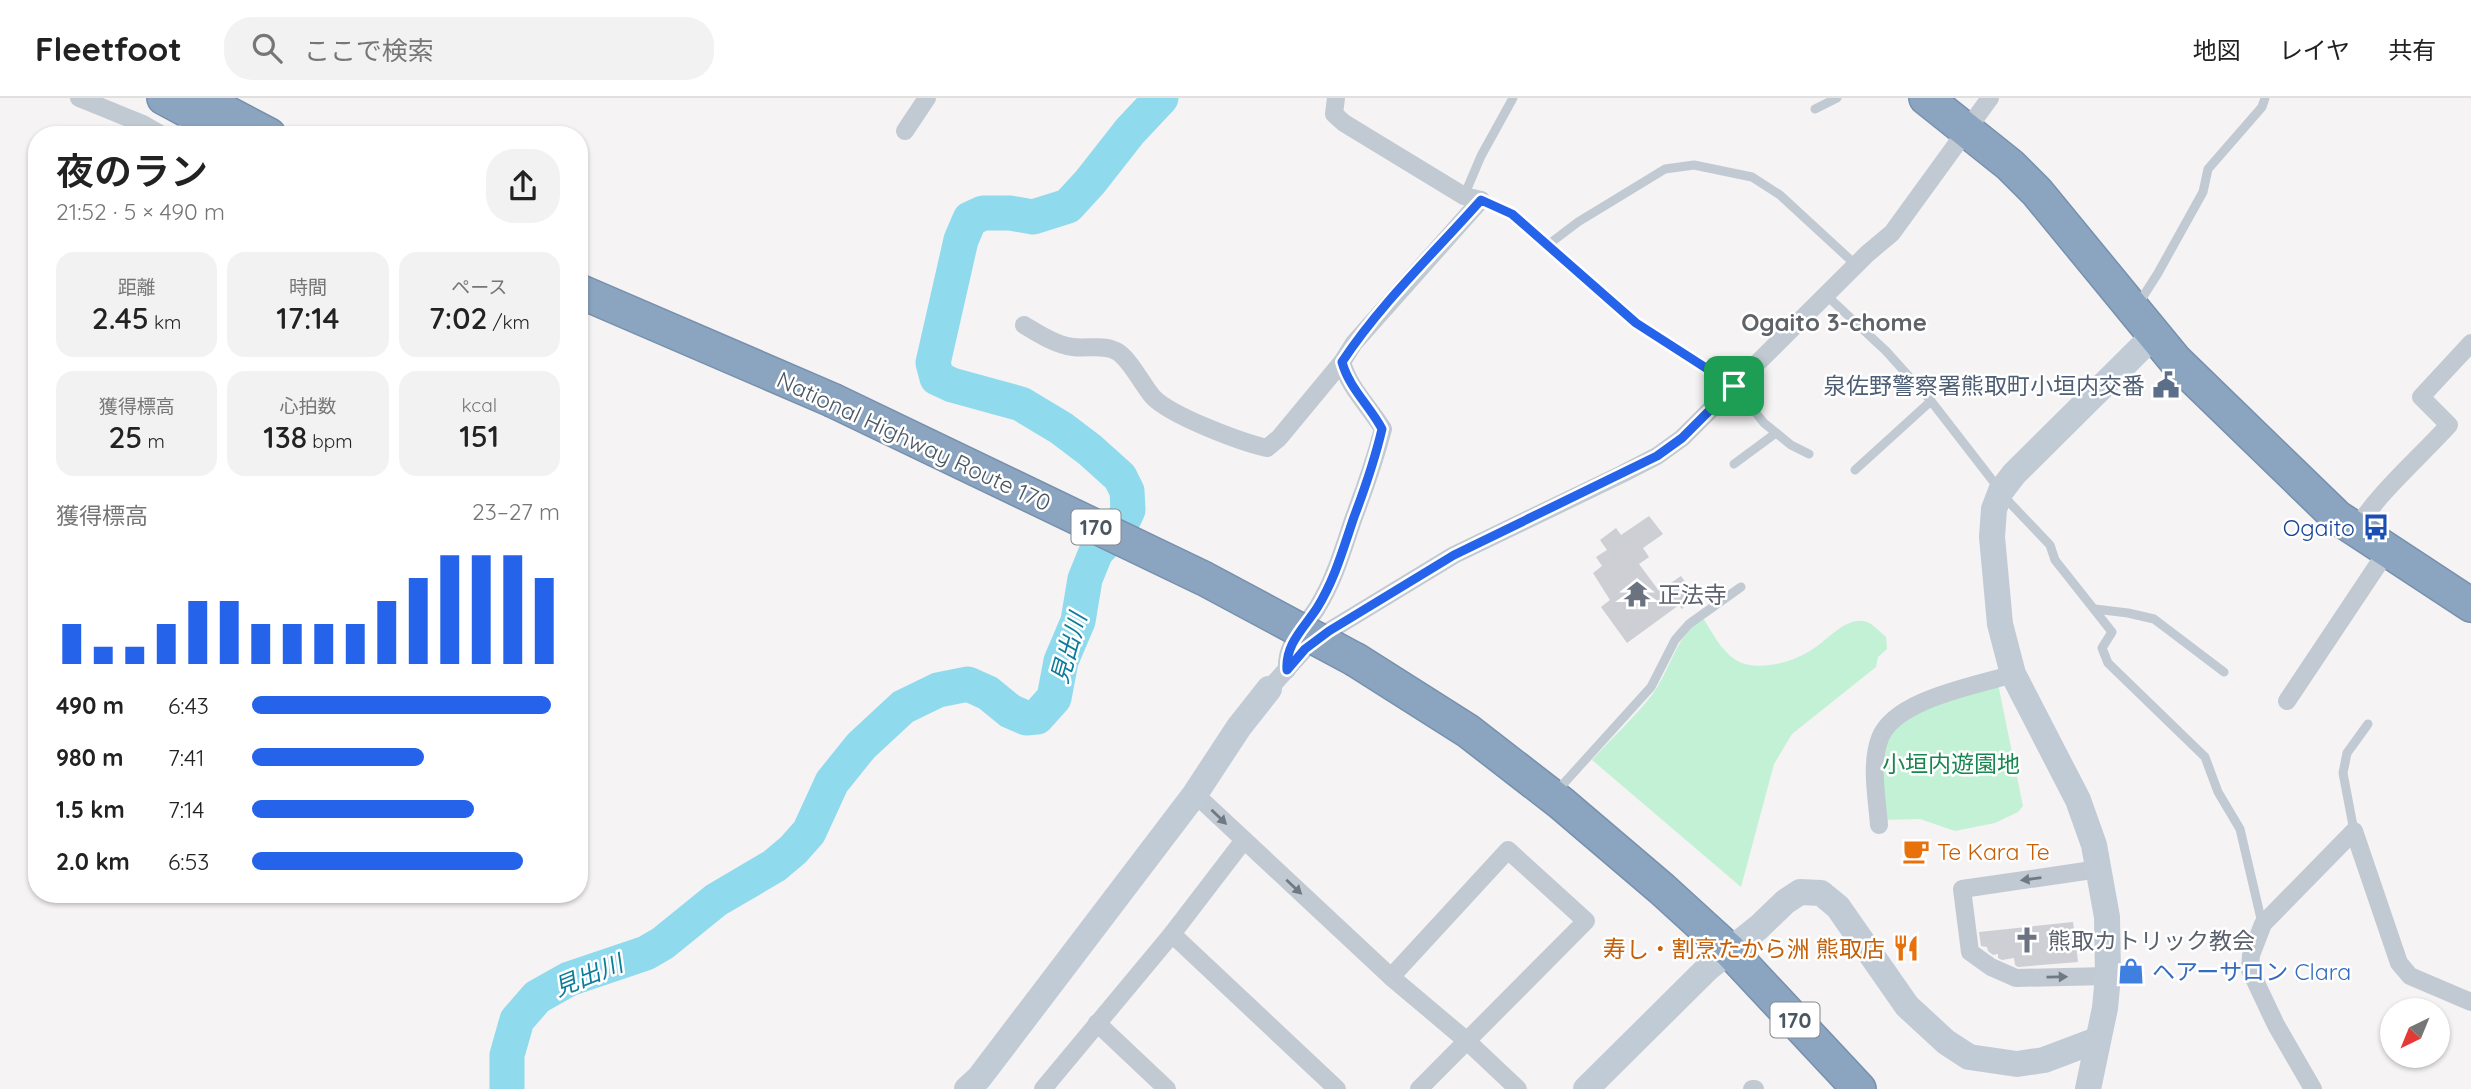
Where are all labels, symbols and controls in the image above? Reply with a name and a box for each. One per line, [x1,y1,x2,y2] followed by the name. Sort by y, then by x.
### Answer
[224,17,714,80] search box
[35,28,182,69] text: Fleetfoot
[248,29,286,67] icon: search
[304,34,434,67] text: ここで検索
[2193,35,2241,65] text: 地図
[2279,35,2350,65] text: レイヤ
[2388,35,2436,65] text: 共有
[56,147,208,195] text: 夜のラン
[486,149,560,223] button: share
[56,197,225,226] text: 21:52 · 5 × 490 m
[118,275,156,299] text: 距離
[289,275,327,299] text: 時間
[451,275,507,299] text: ペース
[92,299,149,337] text: 2.45
[276,299,340,337] text: 17:14
[429,299,487,337] text: 7:02
[1741,307,1927,337] district label: Ogaito 3-chome
[149,310,181,334] text: km
[487,310,530,334] text: /km
[1704,356,1764,416] pin
[772,365,1056,517] street label: National Highway Route 170
[1715,367,1753,405] icon: arrive
[2151,370,2181,400] public building icon: 泉佐野警察署熊取町小垣内交番
[1823,371,2145,400] place label: 泉佐野警察署熊取町小垣内交番
[462,393,497,417] text: kcal
[99,394,175,418] text: 獲得標高
[279,394,337,418] text: 心拍数
[459,417,499,455] text: 151
[108,418,142,456] text: 25
[263,418,307,456] text: 138
[142,429,165,453] text: m
[307,429,353,453] text: bpm
[472,497,560,526] text: 23–27 m
[56,501,148,530] text: 獲得標高
[1072,510,1120,544] road number: 170
[2361,512,2391,542] bus stop icon: Ogaito
[2283,513,2355,542] place label: Ogaito
[1622,579,1652,609] temple icon: 正法寺
[1658,580,1727,609] place label: 正法寺
[1044,606,1093,687] water label: 見出川
[56,691,124,720] text: 490 m
[168,691,209,720] text: 6:43
[56,743,123,772] text: 980 m
[168,743,205,772] text: 7:41
[1882,749,2020,778] park label: 小垣内遊園地
[56,795,125,824] text: 1.5 km
[168,795,204,824] text: 7:14
[1210,809,1227,825] one-way arrow
[1901,836,1931,866] cafe icon: Te Kara Te
[1937,837,2050,866] place label: Te Kara Te
[56,847,130,876] text: 2.0 km
[168,847,209,876] text: 6:53
[2020,874,2042,885] one-way arrow
[1285,878,1302,894] one-way arrow
[2012,925,2042,955] church icon: 熊取カトリック教会
[2048,926,2255,955] place label: 熊取カトリック教会
[1891,933,1921,963] restaurant icon: 寿し・割烹たから洲 熊取店
[1603,934,1885,963] place label: 寿し・割烹たから洲 熊取店
[549,946,630,1002] water label: 見出川
[2116,956,2146,986] shop icon: ヘアーサロン Clara
[2152,957,2351,986] place label: ヘアーサロン Clara
[2046,971,2068,983] one-way arrow
[2380,998,2450,1068] north arrow
[2380,998,2450,1068] map controls
[1770,1002,1820,1038] road number: 170

